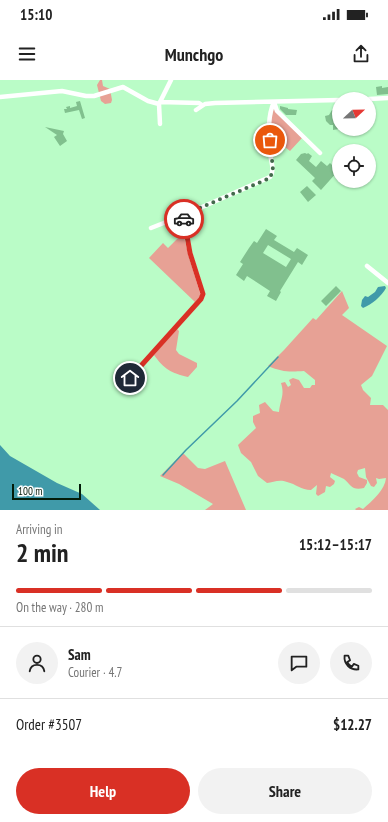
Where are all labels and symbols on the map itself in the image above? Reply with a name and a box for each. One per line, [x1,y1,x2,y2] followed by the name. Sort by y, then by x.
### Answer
[332,92,376,136] north arrow
[253,123,287,157] pin
[164,199,204,239] courier
[113,361,147,395] pin
[12,482,81,501] scale bar

